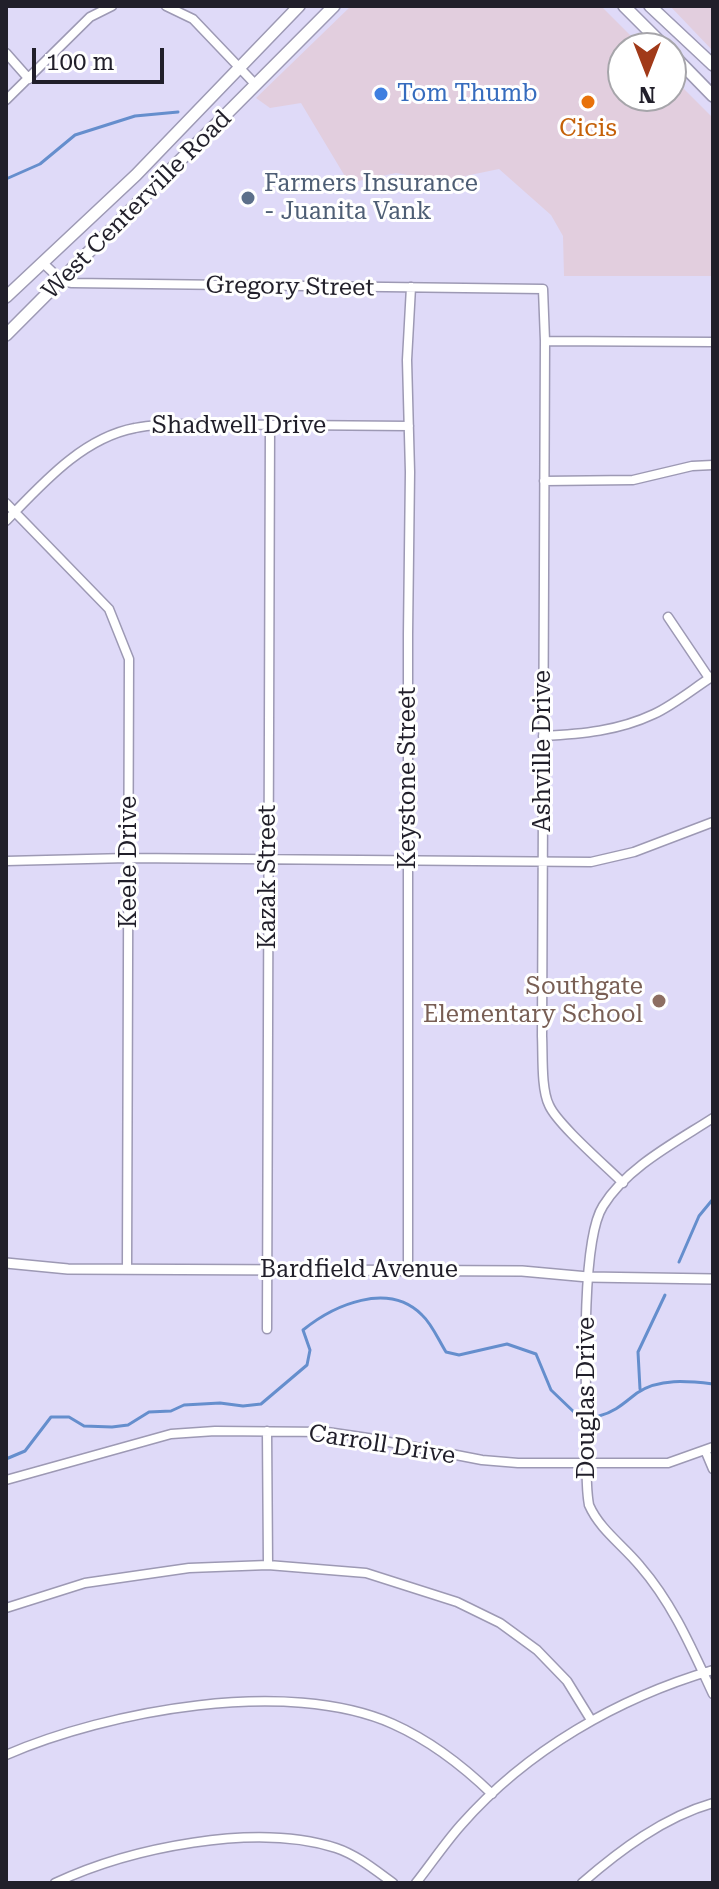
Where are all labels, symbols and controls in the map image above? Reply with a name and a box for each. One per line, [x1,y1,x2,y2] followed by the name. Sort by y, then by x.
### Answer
[36,32,168,82] scale bar
[607,32,687,112] north arrow
[46,48,114,76] text: 100 m
[397,80,537,108] place label: Tom Thumb
[639,82,655,107] text: N
[372,85,390,103] marker: Tom Thumb
[579,93,597,111] marker: Cicis
[36,104,238,306] street label: West Centerville Road
[559,115,617,143] place label: Cicis
[264,170,478,226] place label: Farmers Insurance - Juanita Vank
[239,189,257,207] marker: Farmers Insurance - Juanita Vank
[205,271,375,303] street label: Gregory Street
[152,412,326,440] street label: Shadwell Drive
[529,670,557,832] street label: Ashville Drive
[394,687,422,869] street label: Keystone Street
[115,796,143,928] street label: Keele Drive
[254,805,282,949] street label: Kazak Street
[423,973,643,1029] place label: Southgate Elementary School
[650,992,668,1010] marker: Southgate Elementary School
[260,1256,458,1284] street label: Bardfield Avenue
[573,1317,601,1479] street label: Douglas Drive
[307,1419,457,1471] street label: Carroll Drive

